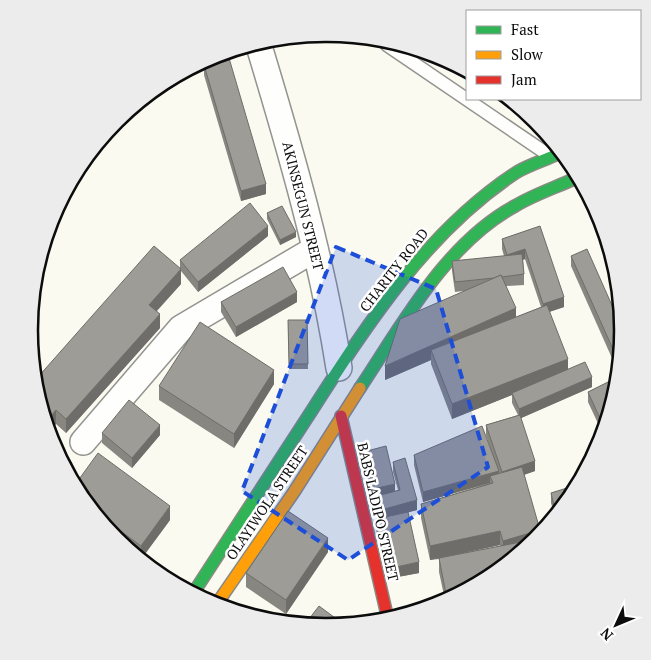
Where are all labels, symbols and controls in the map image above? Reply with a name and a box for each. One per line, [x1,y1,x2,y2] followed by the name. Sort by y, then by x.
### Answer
[466,10,641,100] legend
[511,19,539,39] text: Fast
[511,44,544,64] text: Slow
[511,69,537,89] text: Jam
[278,139,329,273] street label: AKINSEGUN STREET
[355,224,432,315] street label: CHARITY ROAD
[353,441,404,583] street label: BABS LADIPO STREET
[221,442,312,563] street label: OLAYIWOLA STREET
[591,600,641,650] north arrow
[596,624,617,645] text: N

